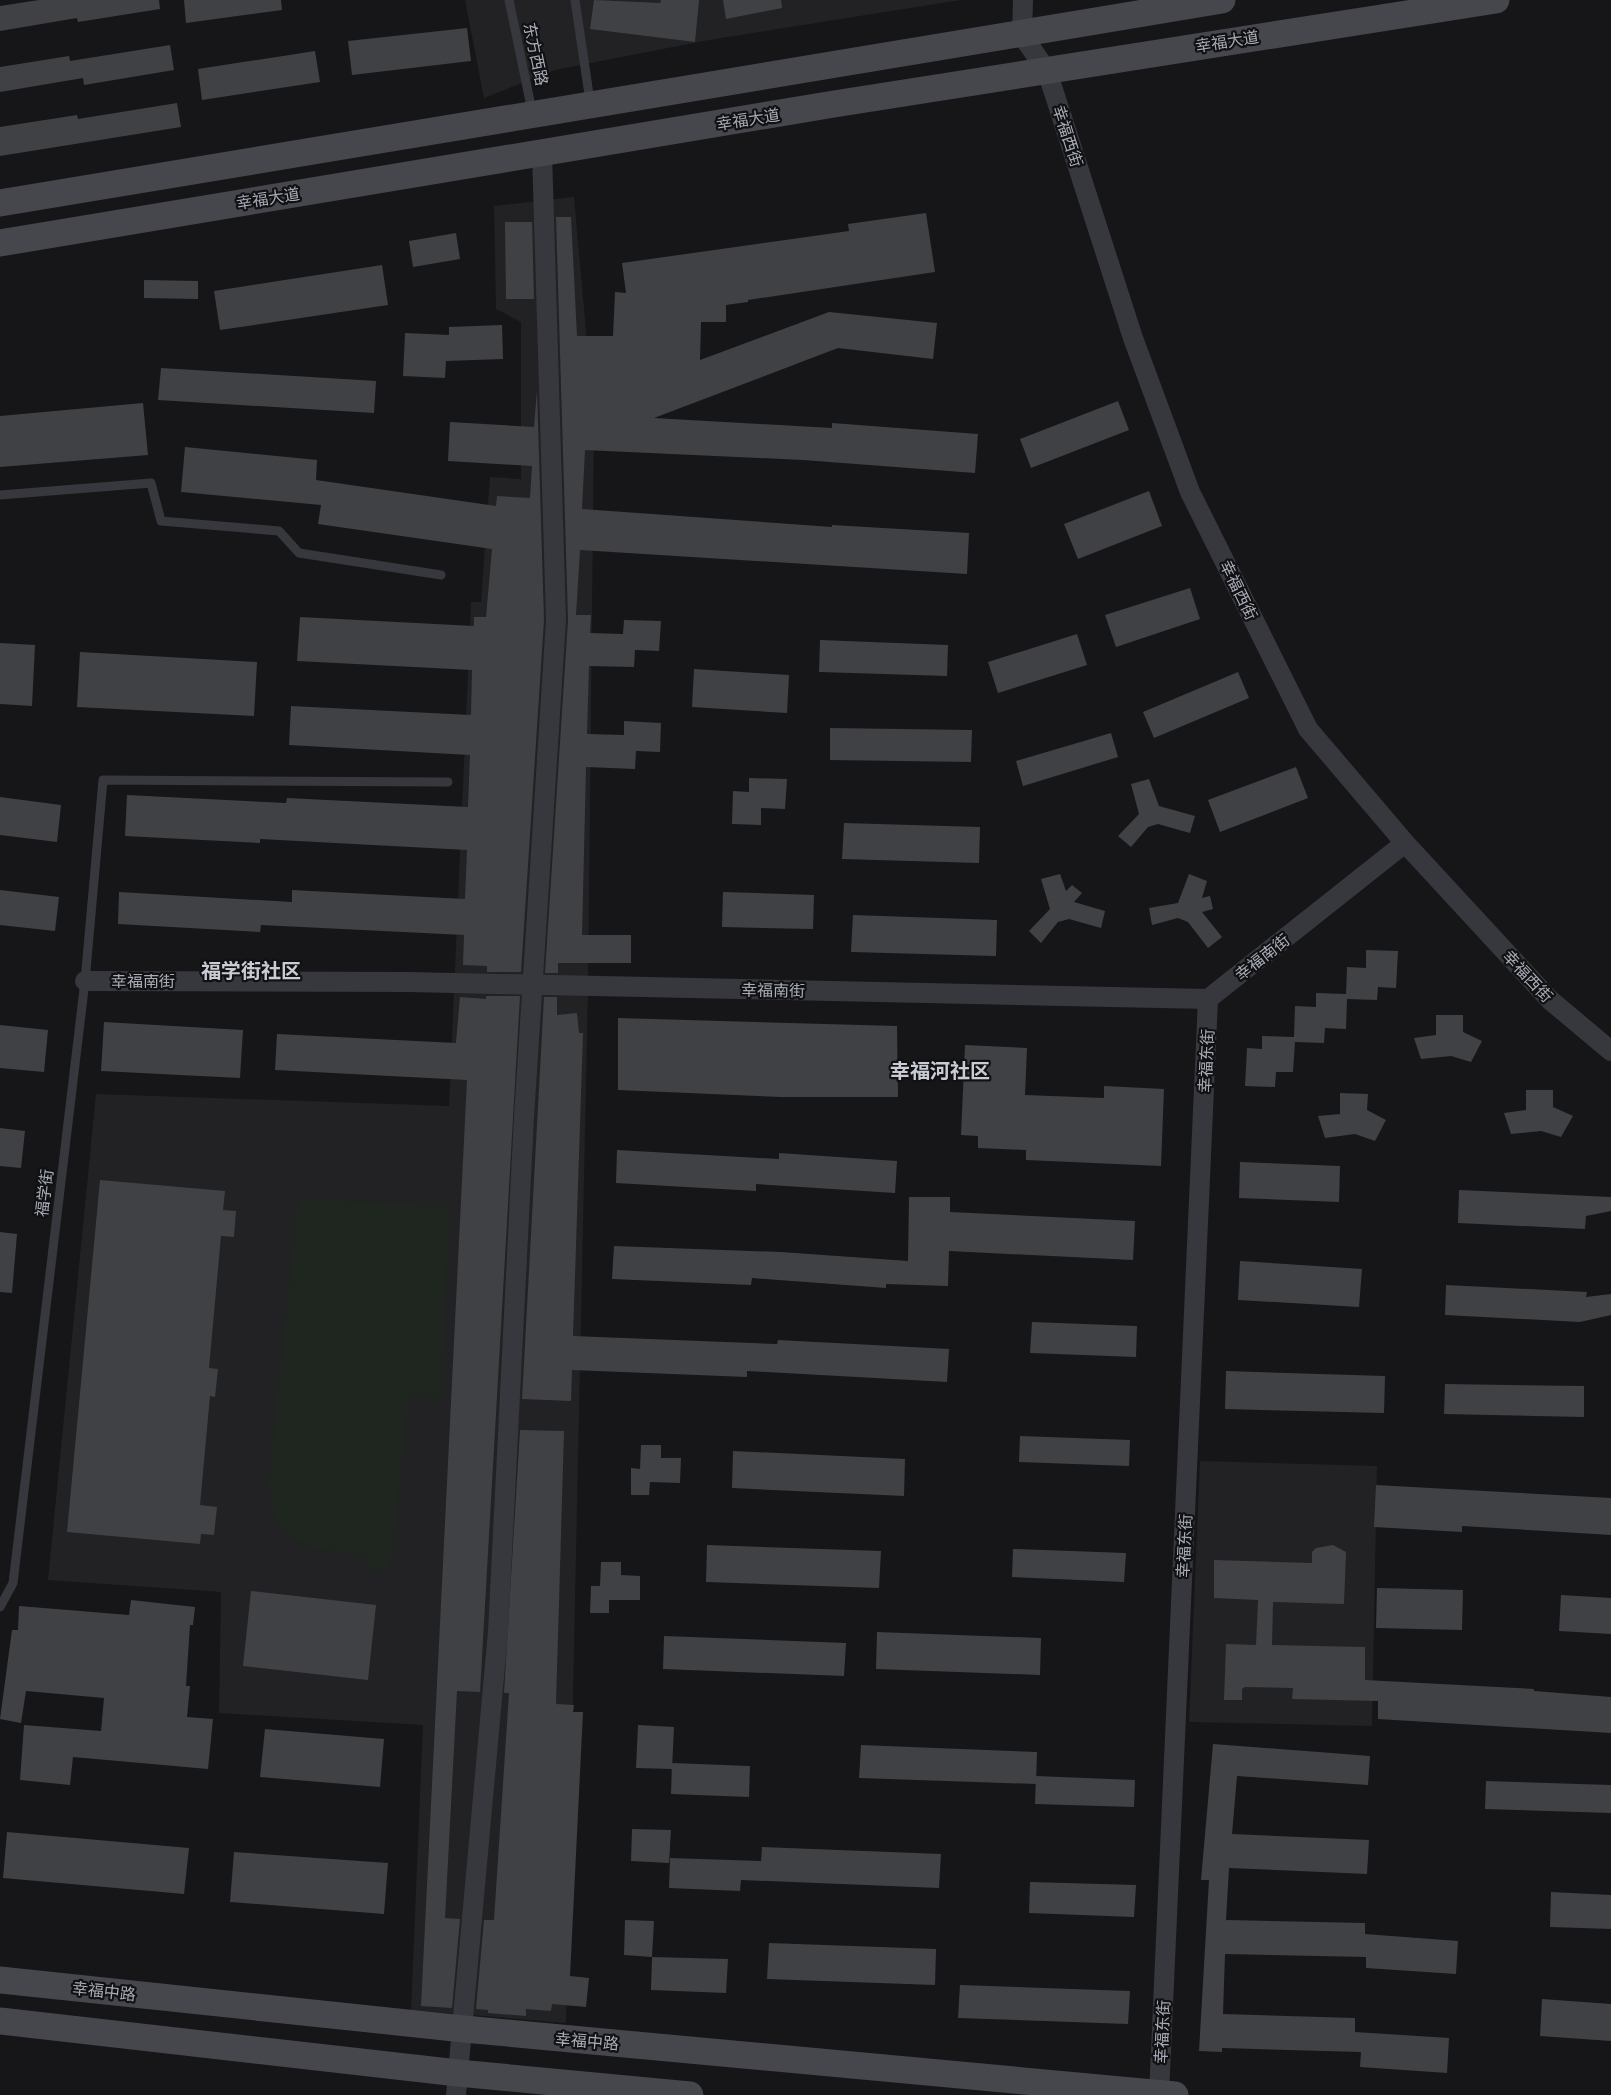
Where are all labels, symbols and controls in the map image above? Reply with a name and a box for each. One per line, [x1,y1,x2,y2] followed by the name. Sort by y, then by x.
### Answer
[520,21,552,87] street label: 东方西路
[1194,26,1260,56] street label: 幸福大道
[1049,102,1087,170] street label: 幸福西街
[715,104,781,134] street label: 幸福大道
[235,183,301,213] street label: 幸福大道
[1216,557,1262,623] street label: 幸福西街
[1231,929,1293,985] street label: 幸福南街
[1499,946,1557,1006] street label: 幸福西街
[201,958,301,984] district label: 福学街社区
[111,971,175,991] street label: 幸福南街
[741,979,805,1001] street label: 幸福南街
[1194,1029,1218,1093] street label: 幸福东街
[890,1058,990,1084] district label: 幸福河社区
[31,1168,57,1218] street label: 福学街
[1172,1514,1196,1578] street label: 幸福东街
[71,1978,137,2004] street label: 幸福中路
[1150,2000,1174,2064] street label: 幸福东街
[554,2028,620,2054] street label: 幸福中路

